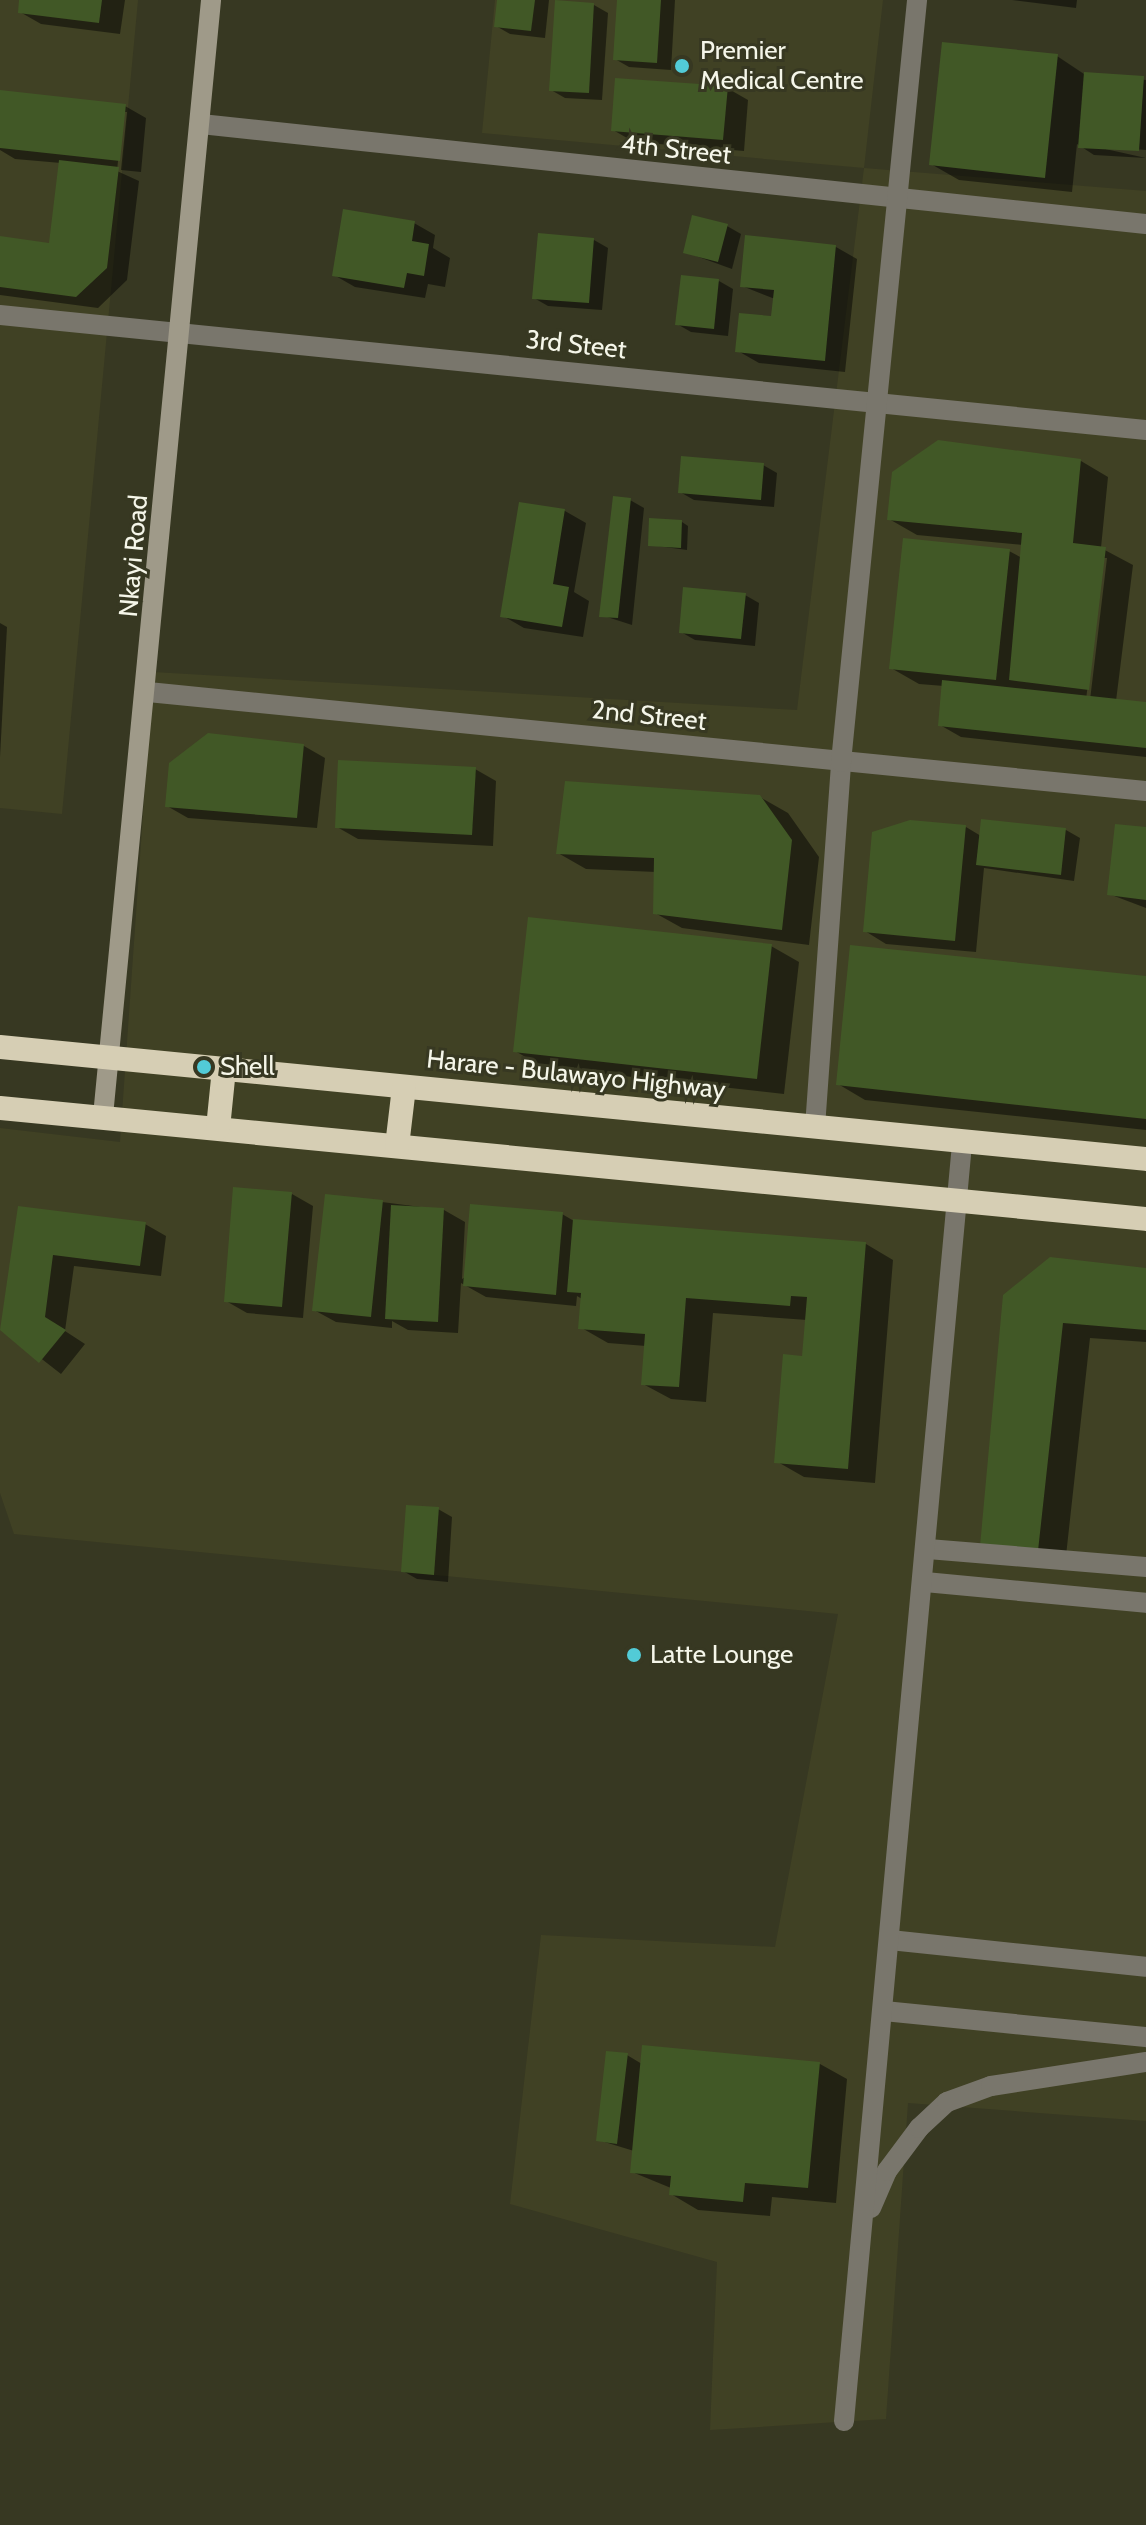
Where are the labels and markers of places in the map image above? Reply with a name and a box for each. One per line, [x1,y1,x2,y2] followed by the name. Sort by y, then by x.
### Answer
[700,35,864,96] place label: Premier Medical Centre
[671,55,693,77] marker: Premier Medical Centre
[220,1051,275,1083] place label: Shell
[195,1058,213,1076] marker: Shell
[650,1639,793,1671] place label: Latte Lounge
[625,1646,643,1664] marker: Latte Lounge

